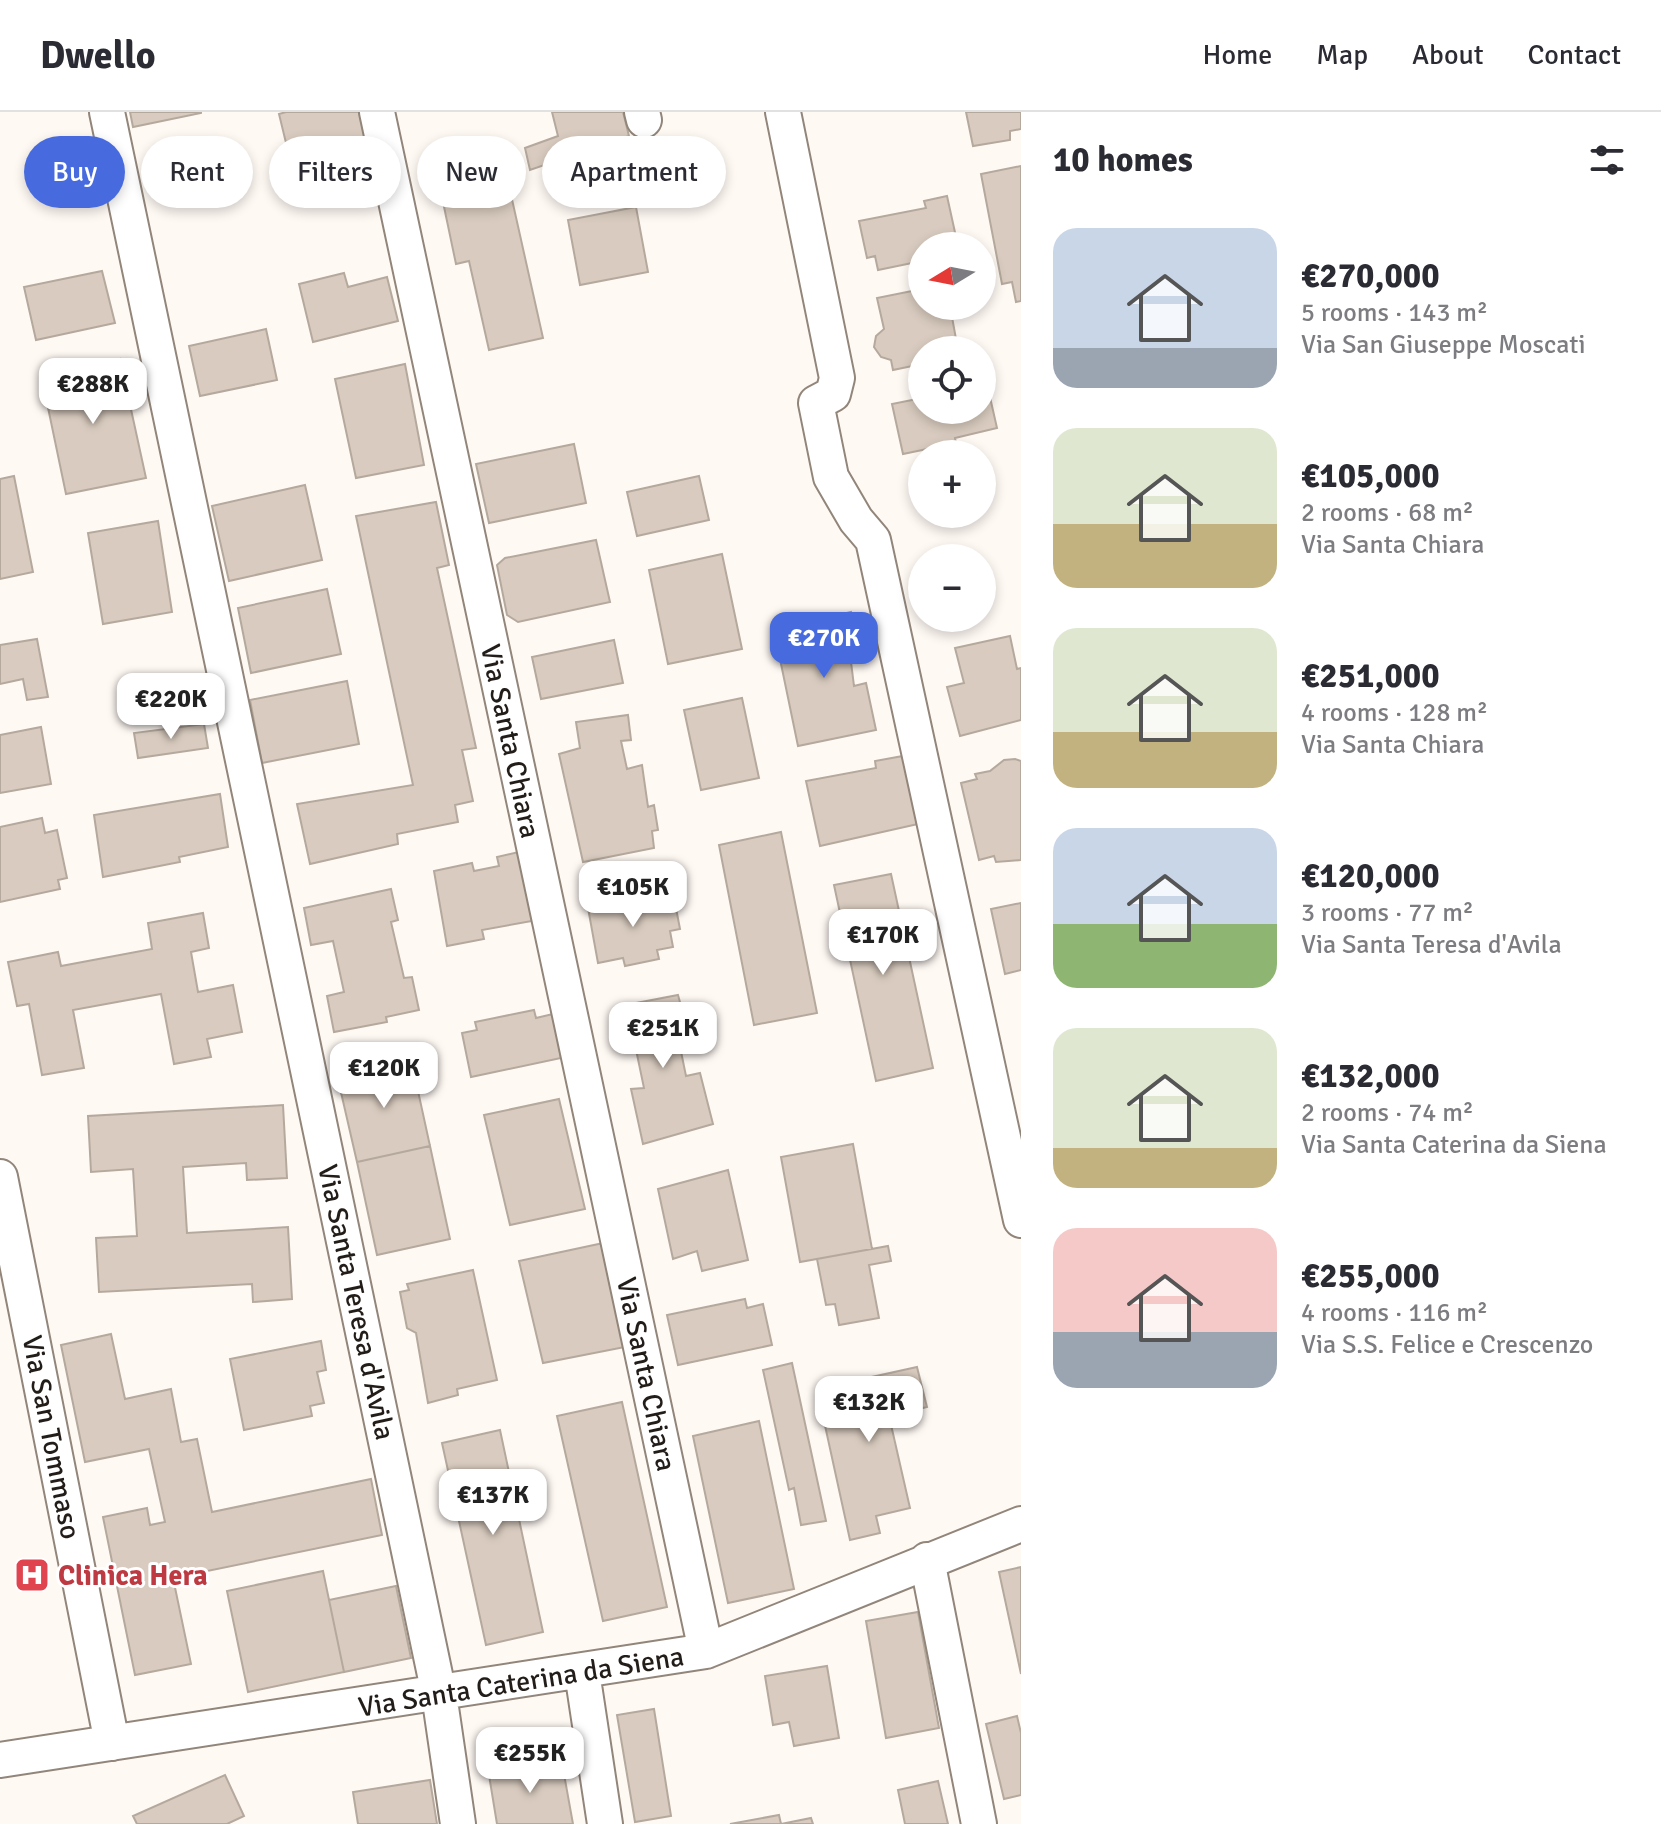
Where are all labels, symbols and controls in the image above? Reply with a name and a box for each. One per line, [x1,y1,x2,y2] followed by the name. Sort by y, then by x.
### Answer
[40,32,156,79] text: Dwello
[1203,38,1272,72] text: Home
[1316,38,1368,72] text: Map
[1412,38,1484,72] text: About
[1528,38,1621,72] text: Contact
[24,136,125,208] chip: Buy
[141,136,253,208] chip: Rent
[269,136,401,208] chip: Filters
[417,136,526,208] chip: New
[542,136,726,208] chip: Apartment
[1585,138,1629,182] icon: filters
[1053,139,1193,181] text: 10 homes
[908,232,996,320] north arrow
[908,232,996,632] map controls
[1301,255,1440,297] text: €270,000
[1117,260,1213,356] icon: home
[1301,297,1488,329] text: 5 rooms · 143 m²
[1301,329,1585,361] text: Via San Giuseppe Moscati
[908,336,996,424] button: locate
[37,358,149,426] pin: €288K
[57,368,129,400] text: €288K
[908,440,996,528] button: +
[1301,455,1440,497] text: €105,000
[1117,460,1213,556] icon: home
[1301,497,1474,529] text: 2 rooms · 68 m²
[1301,529,1484,561] text: Via Santa Chiara
[908,544,996,632] button: −
[768,612,880,680] pin: €270K
[788,622,860,654] text: €270K
[473,641,547,841] street label: Via Santa Chiara
[1301,655,1440,697] text: €251,000
[1117,660,1213,756] icon: home
[115,673,227,741] pin: €220K
[135,683,207,715] text: €220K
[1301,697,1488,729] text: 4 rooms · 128 m²
[1301,729,1484,761] text: Via Santa Chiara
[1301,855,1440,897] text: €120,000
[1117,860,1213,956] icon: home
[577,861,689,929] pin: €105K
[597,871,669,903] text: €105K
[1301,897,1474,929] text: 3 rooms · 77 m²
[827,909,939,977] pin: €170K
[847,919,919,951] text: €170K
[1301,929,1562,961] text: Via Santa Teresa d'Avila
[607,1002,719,1070] pin: €251K
[627,1012,699,1044] text: €251K
[328,1042,440,1110] pin: €120K
[348,1052,420,1084] text: €120K
[1301,1055,1440,1097] text: €132,000
[1117,1060,1213,1156] icon: home
[1301,1097,1474,1129] text: 2 rooms · 74 m²
[1301,1129,1607,1161] text: Via Santa Caterina da Siena
[310,1161,402,1443] street label: Via Santa Teresa d'Avila
[1301,1255,1440,1297] text: €255,000
[1117,1260,1213,1356] icon: home
[609,1274,683,1474] street label: Via Santa Chiara
[1301,1297,1488,1329] text: 4 rooms · 116 m²
[1301,1329,1593,1361] text: Via S.S. Felice e Crescenzo
[15,1332,87,1542] street label: Via San Tommaso
[813,1376,925,1444] pin: €132K
[833,1386,905,1418] text: €132K
[437,1469,549,1537] pin: €137K
[457,1479,529,1511] text: €137K
[13,1556,51,1594] hospital icon: Clinica Hera
[58,1559,208,1593] place label: Clinica Hera
[356,1639,686,1725] street label: Via Santa Caterina da Siena
[474,1727,586,1795] pin: €255K
[494,1737,566,1769] text: €255K

